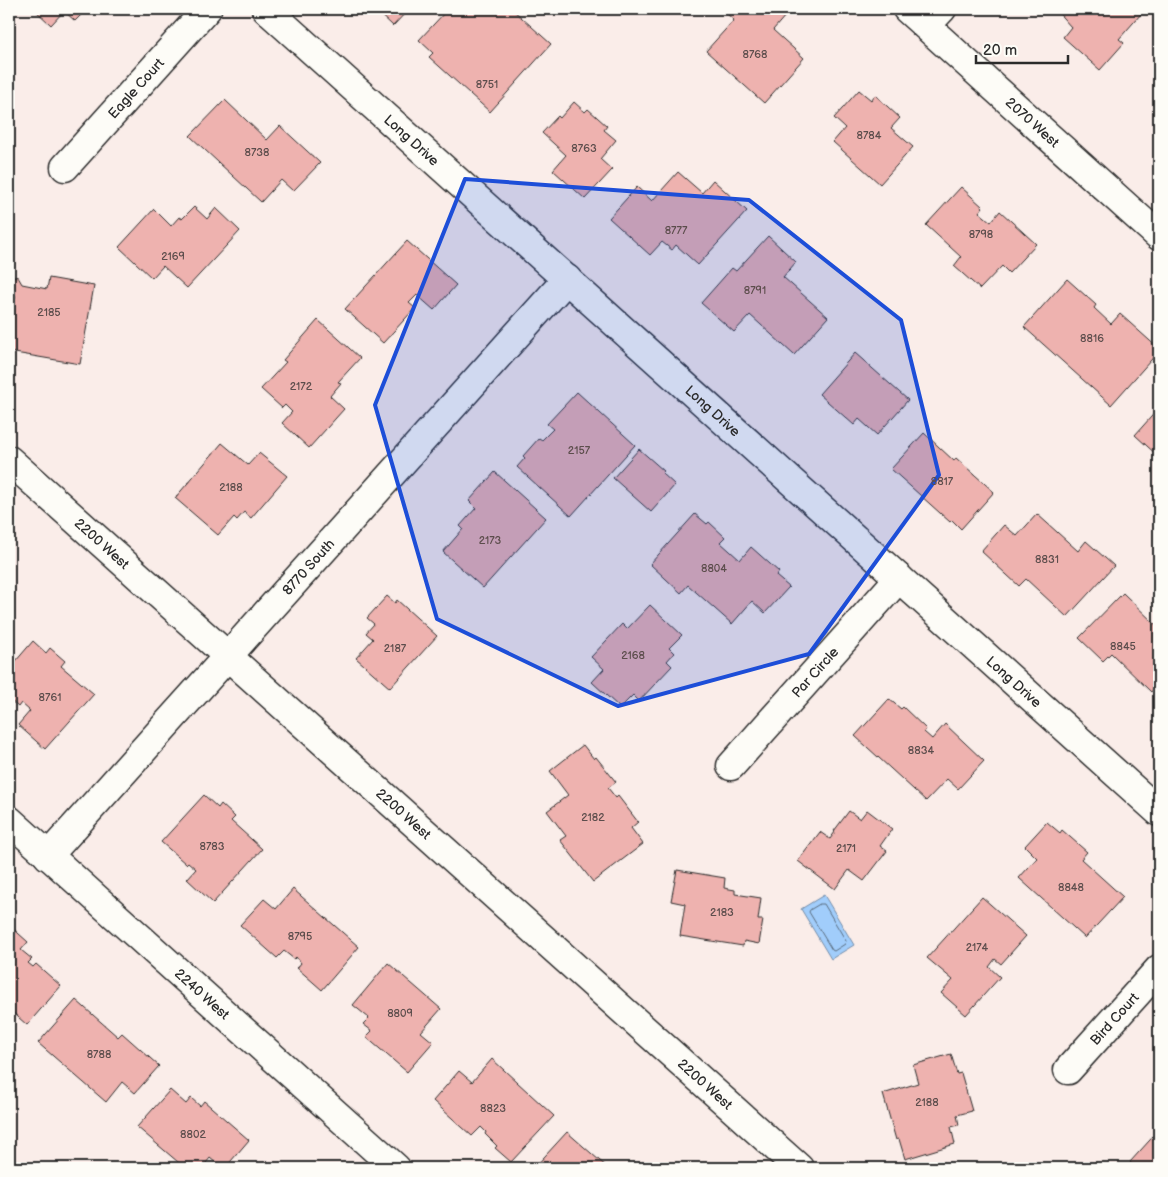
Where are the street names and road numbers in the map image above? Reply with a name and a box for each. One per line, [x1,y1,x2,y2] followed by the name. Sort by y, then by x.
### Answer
[105,54,168,122] street label: Eagle Court
[1002,94,1063,151] street label: 2070 West
[380,111,442,170] street label: Long Drive
[681,382,744,440] street label: Long Drive
[71,515,133,573] street label: 2200 West
[279,535,338,599] street label: 8770 South
[788,644,842,701] street label: Par Circle
[983,653,1045,711] street label: Long Drive
[372,785,435,844] street label: 2200 West
[171,965,233,1024] street label: 2240 West
[1087,989,1143,1049] street label: Bird Court
[674,1055,736,1114] street label: 2200 West

